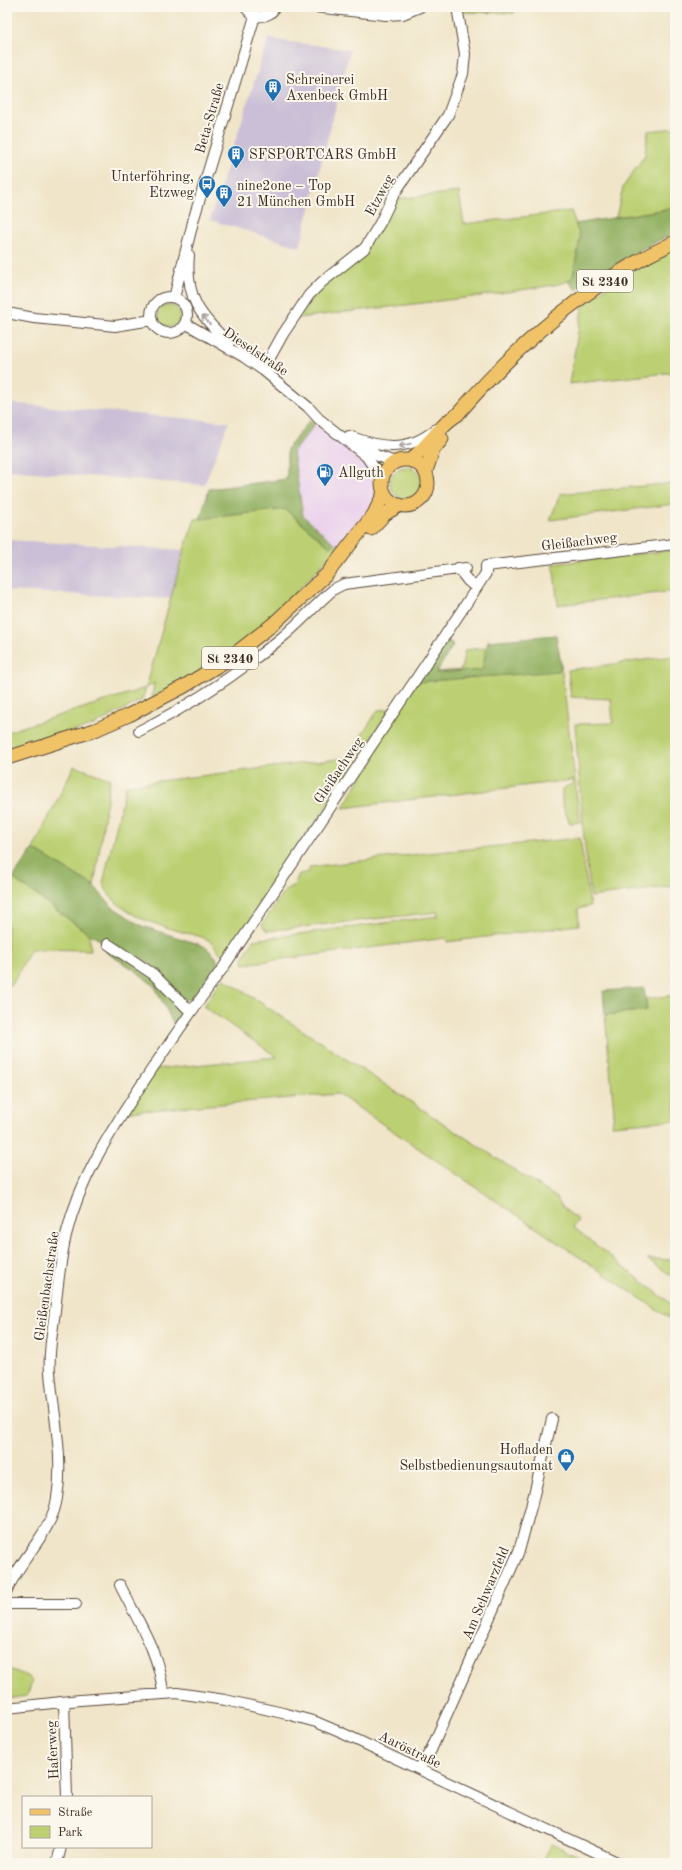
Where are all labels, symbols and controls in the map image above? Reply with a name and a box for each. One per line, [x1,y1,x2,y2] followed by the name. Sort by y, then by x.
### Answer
[286,73,388,103] place label: Schreinerei Axenbeck GmbH
[263,77,283,102] building icon: Schreinerei Axenbeck GmbH
[193,81,227,155] street label: Beta-Straße
[226,144,246,169] building icon: SFSPORTCARS GmbH
[249,148,397,162] place label: SFSPORTCARS GmbH
[111,170,194,200] place label: Unterföhring, Etzweg
[363,172,397,219] street label: Etzweg
[197,174,217,199] bus stop icon: Unterföhring, Etzweg
[237,179,355,209] place label: nine2one – Top 21 München GmbH
[214,183,234,208] building icon: nine2one – Top 21 München GmbH
[577,270,633,292] road number: St 2340
[201,315,211,325] one-way arrow
[220,325,290,379] street label: Dieselstraße
[399,441,412,449] one-way arrow
[315,462,335,487] fuel station icon: Allguth
[338,466,384,480] place label: Allguth
[540,530,618,554] street label: Gleißachweg
[202,647,258,669] road number: St 2340
[312,735,366,806] street label: Gleißachweg
[32,1230,62,1342] street label: Gleißenbachstraße
[399,1443,553,1473] place label: Hofladen Selbstbedienungsautomat
[556,1447,576,1472] shop icon: Hofladen Selbstbedienungsautomat
[460,1545,512,1642] street label: Am Schwarzfeld
[44,1720,62,1780] street label: Haferweg
[376,1729,443,1771] street label: Aaröstraße
[22,1796,152,1848] legend
[58,1807,93,1819] text: Straße
[58,1827,83,1839] text: Park

